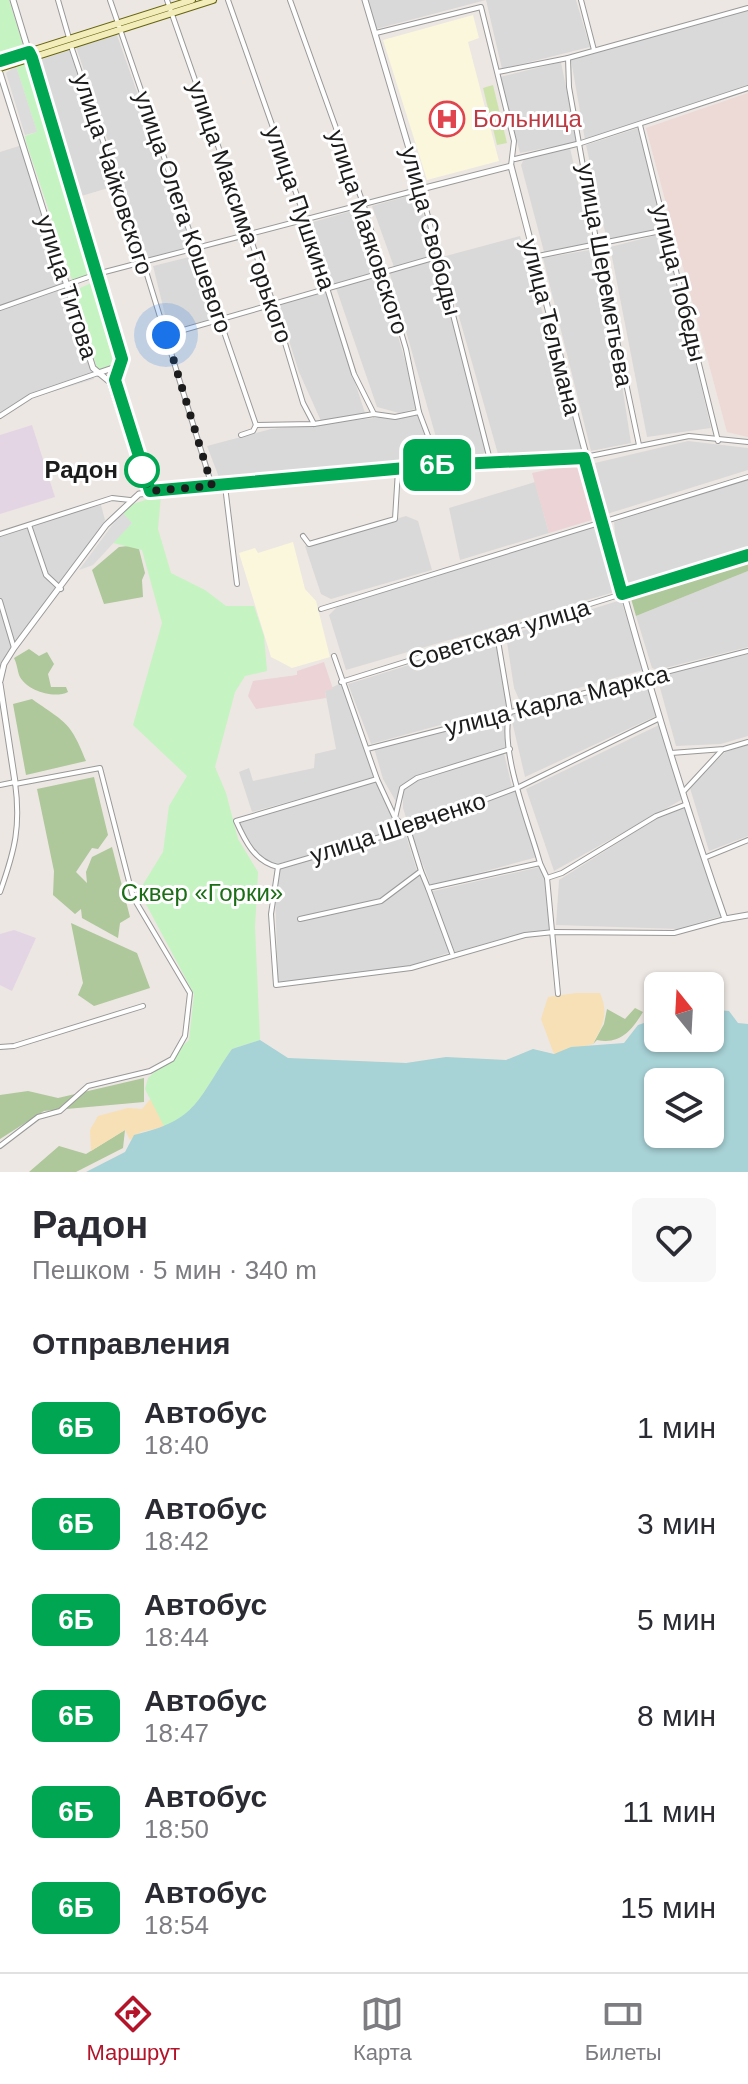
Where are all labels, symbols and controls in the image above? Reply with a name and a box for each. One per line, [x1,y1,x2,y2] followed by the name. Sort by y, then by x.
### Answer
[68,70,159,278] street label: улица Чайковского
[183,77,298,346] street label: улица Максима Горького
[129,87,238,336] street label: улица Олега Кошевого
[428,100,466,138] hospital icon: Больница
[473,105,582,132] place label: Больница
[260,122,341,294] street label: улица Пушкина
[323,126,414,338] street label: улица Маяковского
[396,144,467,318] street label: улица Свободы
[573,161,639,389] street label: улица Шереметьева
[647,202,712,364] street label: улица Победы
[32,212,104,363] street label: улица Титова
[516,236,587,419] street label: улица Тельмана
[146,315,186,355] your location
[401,439,473,491] line badge: 6Б
[419,449,455,480] text: 6Б
[125,453,159,487] marker: Радон
[45,456,118,483] place label: Радон
[405,593,594,674] street label: Советская улица
[442,659,672,741] street label: улица Карла Маркса
[307,786,489,869] street label: улица Шевченко
[121,879,283,906] park label: Сквер «Горки»
[644,972,724,1052] north arrow
[644,972,724,1148] map controls
[644,1068,724,1148] button: layers
[632,1198,716,1282] button: heart
[32,1204,148,1246] text: Радон
[32,1255,317,1285] text: Пешком · 5 мин · 340 m
[32,1327,231,1360] text: Отправления
[144,1396,267,1429] text: Автобус
[637,1411,716,1444] text: 1 мин
[58,1412,94,1443] text: 6Б
[144,1430,209,1460] text: 18:40
[144,1492,267,1525] text: Автобус
[637,1507,716,1540] text: 3 мин
[58,1508,94,1539] text: 6Б
[144,1526,209,1556] text: 18:42
[144,1588,267,1621] text: Автобус
[637,1603,716,1636] text: 5 мин
[58,1604,94,1635] text: 6Б
[144,1622,209,1652] text: 18:44
[144,1684,267,1717] text: Автобус
[637,1699,716,1732] text: 8 мин
[58,1700,94,1731] text: 6Б
[144,1718,209,1748] text: 18:47
[144,1780,267,1813] text: Автобус
[623,1795,716,1828] text: 11 мин
[58,1796,94,1827] text: 6Б
[144,1814,209,1844] text: 18:50
[144,1876,267,1909] text: Автобус
[620,1891,716,1924] text: 15 мин
[58,1892,94,1923] text: 6Б
[144,1910,209,1940] text: 18:54
[86,1992,180,2066] tab: Маршрут
[353,1992,412,2066] tab: Карта
[585,1992,662,2066] tab: Билеты

